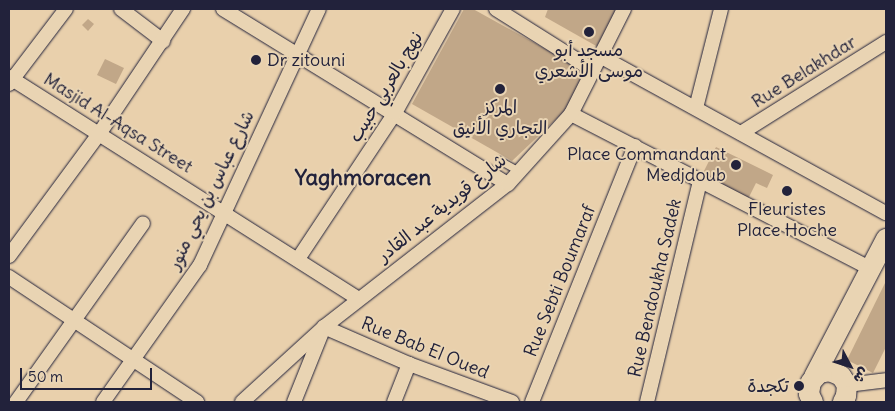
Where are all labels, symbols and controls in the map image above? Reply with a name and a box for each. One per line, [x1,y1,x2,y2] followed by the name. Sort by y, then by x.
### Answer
[583,26,595,38] marker: مسجد أبو موسى الأشعري
[345,28,427,146] street label: نهج بالعربي حبيب
[748,31,860,113] street label: Rue Belakhdar
[535,40,643,82] place label: مسجد أبو موسى الأشعري
[267,49,345,71] place label: Dr zitouni
[249,53,263,67] marker: Dr zitouni
[40,68,196,178] street label: Masjid Al-Aqsa Street
[494,83,506,95] marker: المركز التجاري الأنيق
[453,97,547,140] place label: المركز التجاري الأنيق
[163,107,259,273] street label: شارع عباس بن يحي منور
[567,144,726,186] place label: Place Commandant Medjdoub
[373,149,511,267] street label: شارع قويدية عبد القادر
[730,159,742,171] marker: Place Commandant Medjdoub
[295,165,431,191] district label: Yaghmoracen
[781,185,793,197] marker: Fleuristes Place Hoche
[624,197,686,379] street label: Rue Bendoukha Sadek
[737,199,837,242] place label: Fleuristes Place Hoche
[520,202,600,360] street label: Rue Sebti Boumaraf
[358,313,492,383] street label: Rue Bab El Oued
[825,341,875,391] north arrow
[22,358,155,390] scale bar
[850,364,873,387] text: ش
[28,367,63,386] text: 50 m
[747,375,789,397] place label: تكجدة
[793,380,805,392] marker: تكجدة

